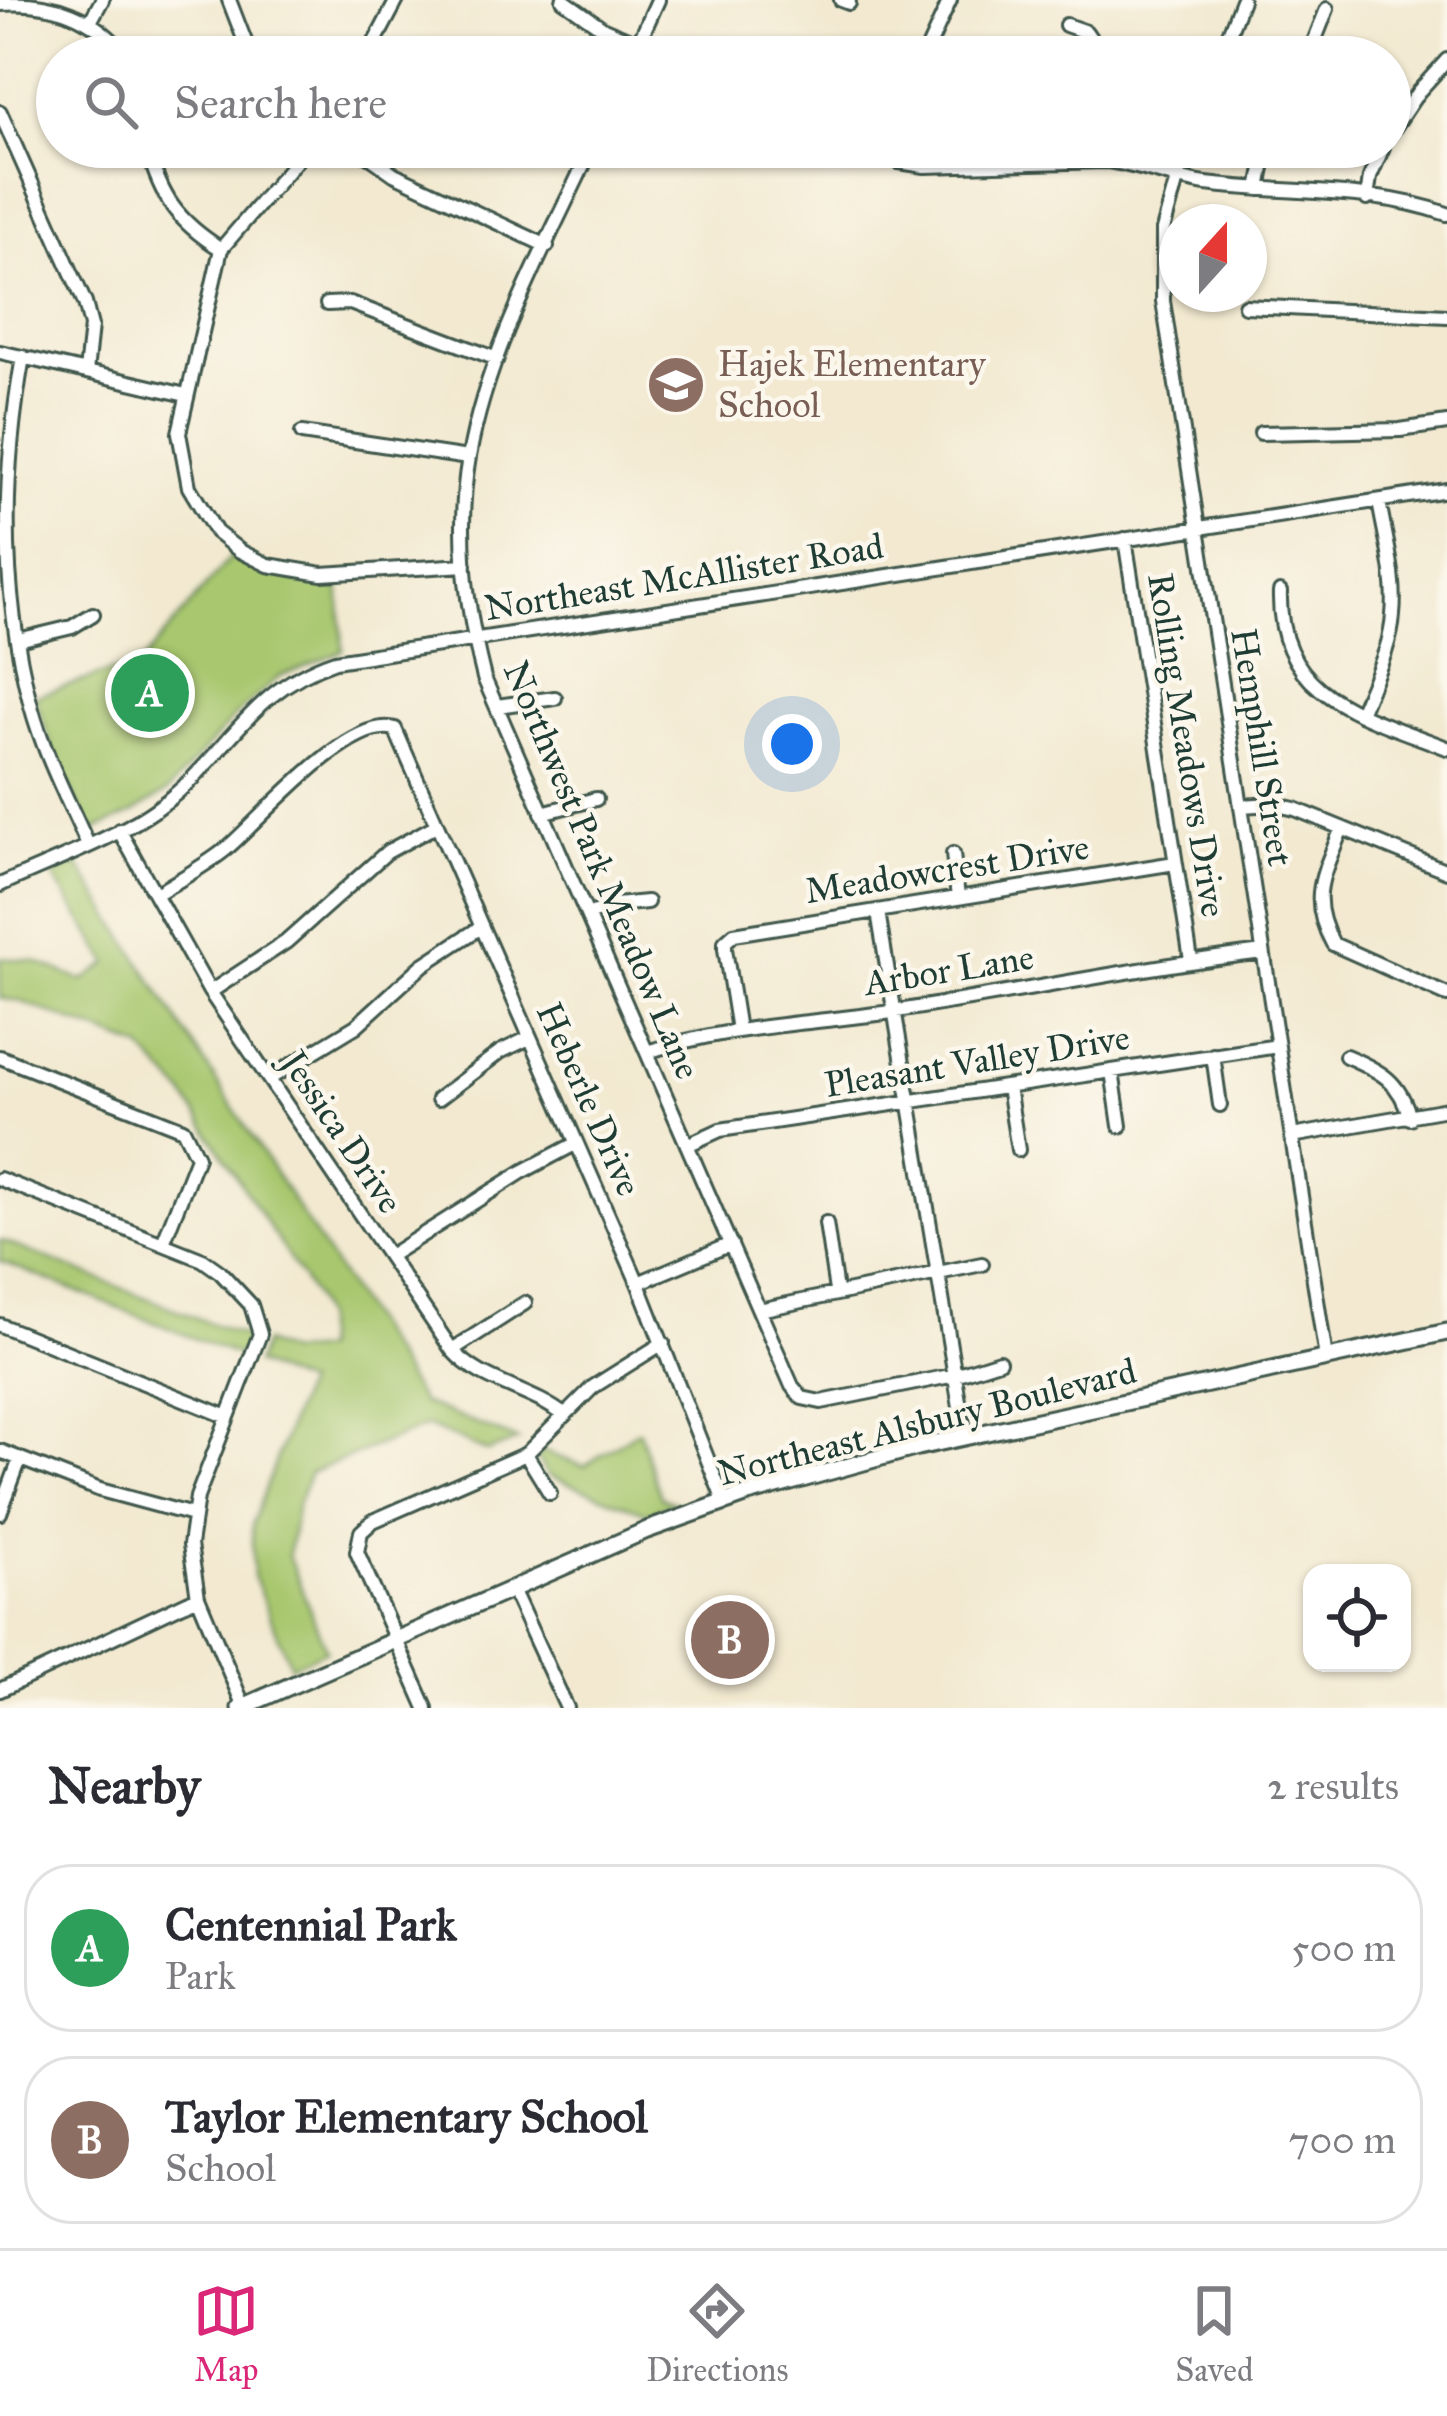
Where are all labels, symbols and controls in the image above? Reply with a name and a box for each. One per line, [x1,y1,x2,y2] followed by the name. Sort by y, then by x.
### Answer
[36,36,1411,168] search box
[78,69,144,135] icon: search
[174,75,387,130] text: Search here
[1159,204,1267,312] north arrow
[718,342,987,427] place label: Hajek Elementary School
[645,354,707,416] school or university icon: Hajek Elementary School
[482,524,886,630] street label: Northeast McAllister Road
[1138,570,1236,920] street label: Rolling Meadows Drive
[1221,625,1303,869] street label: Hemphill Street
[111,648,189,738] pin: A
[494,654,710,1086] street label: Northwest Park Meadow Lane
[762,714,822,774] your location
[802,825,1092,913] street label: Meadowcrest Drive
[859,935,1037,1005] street label: Arbor Lane
[527,995,651,1203] street label: Heberle Drive
[821,1015,1133,1107] street label: Pleasant Valley Drive
[269,1039,412,1222] street label: Jessica Drive
[713,1349,1141,1495] street label: Northeast Alsbury Boulevard
[1303,1564,1411,1672] map controls
[1303,1564,1411,1672] button: locate
[691,1595,769,1685] pin: B
[48,1755,200,1817] text: Nearby
[1267,1762,1399,1810] text: 2 results
[165,1897,457,1952] text: Centennial Park
[77,1924,103,1972] text: A
[1291,1924,1396,1972] text: 500 m
[165,1952,236,2000] text: Park
[165,2089,648,2144] text: Taylor Elementary School
[77,2116,103,2164] text: B
[1289,2116,1396,2164] text: 700 m
[165,2144,276,2192] text: School
[193,2278,259,2390] tab: Map
[646,2278,788,2390] tab: Directions
[1175,2278,1254,2390] tab: Saved

